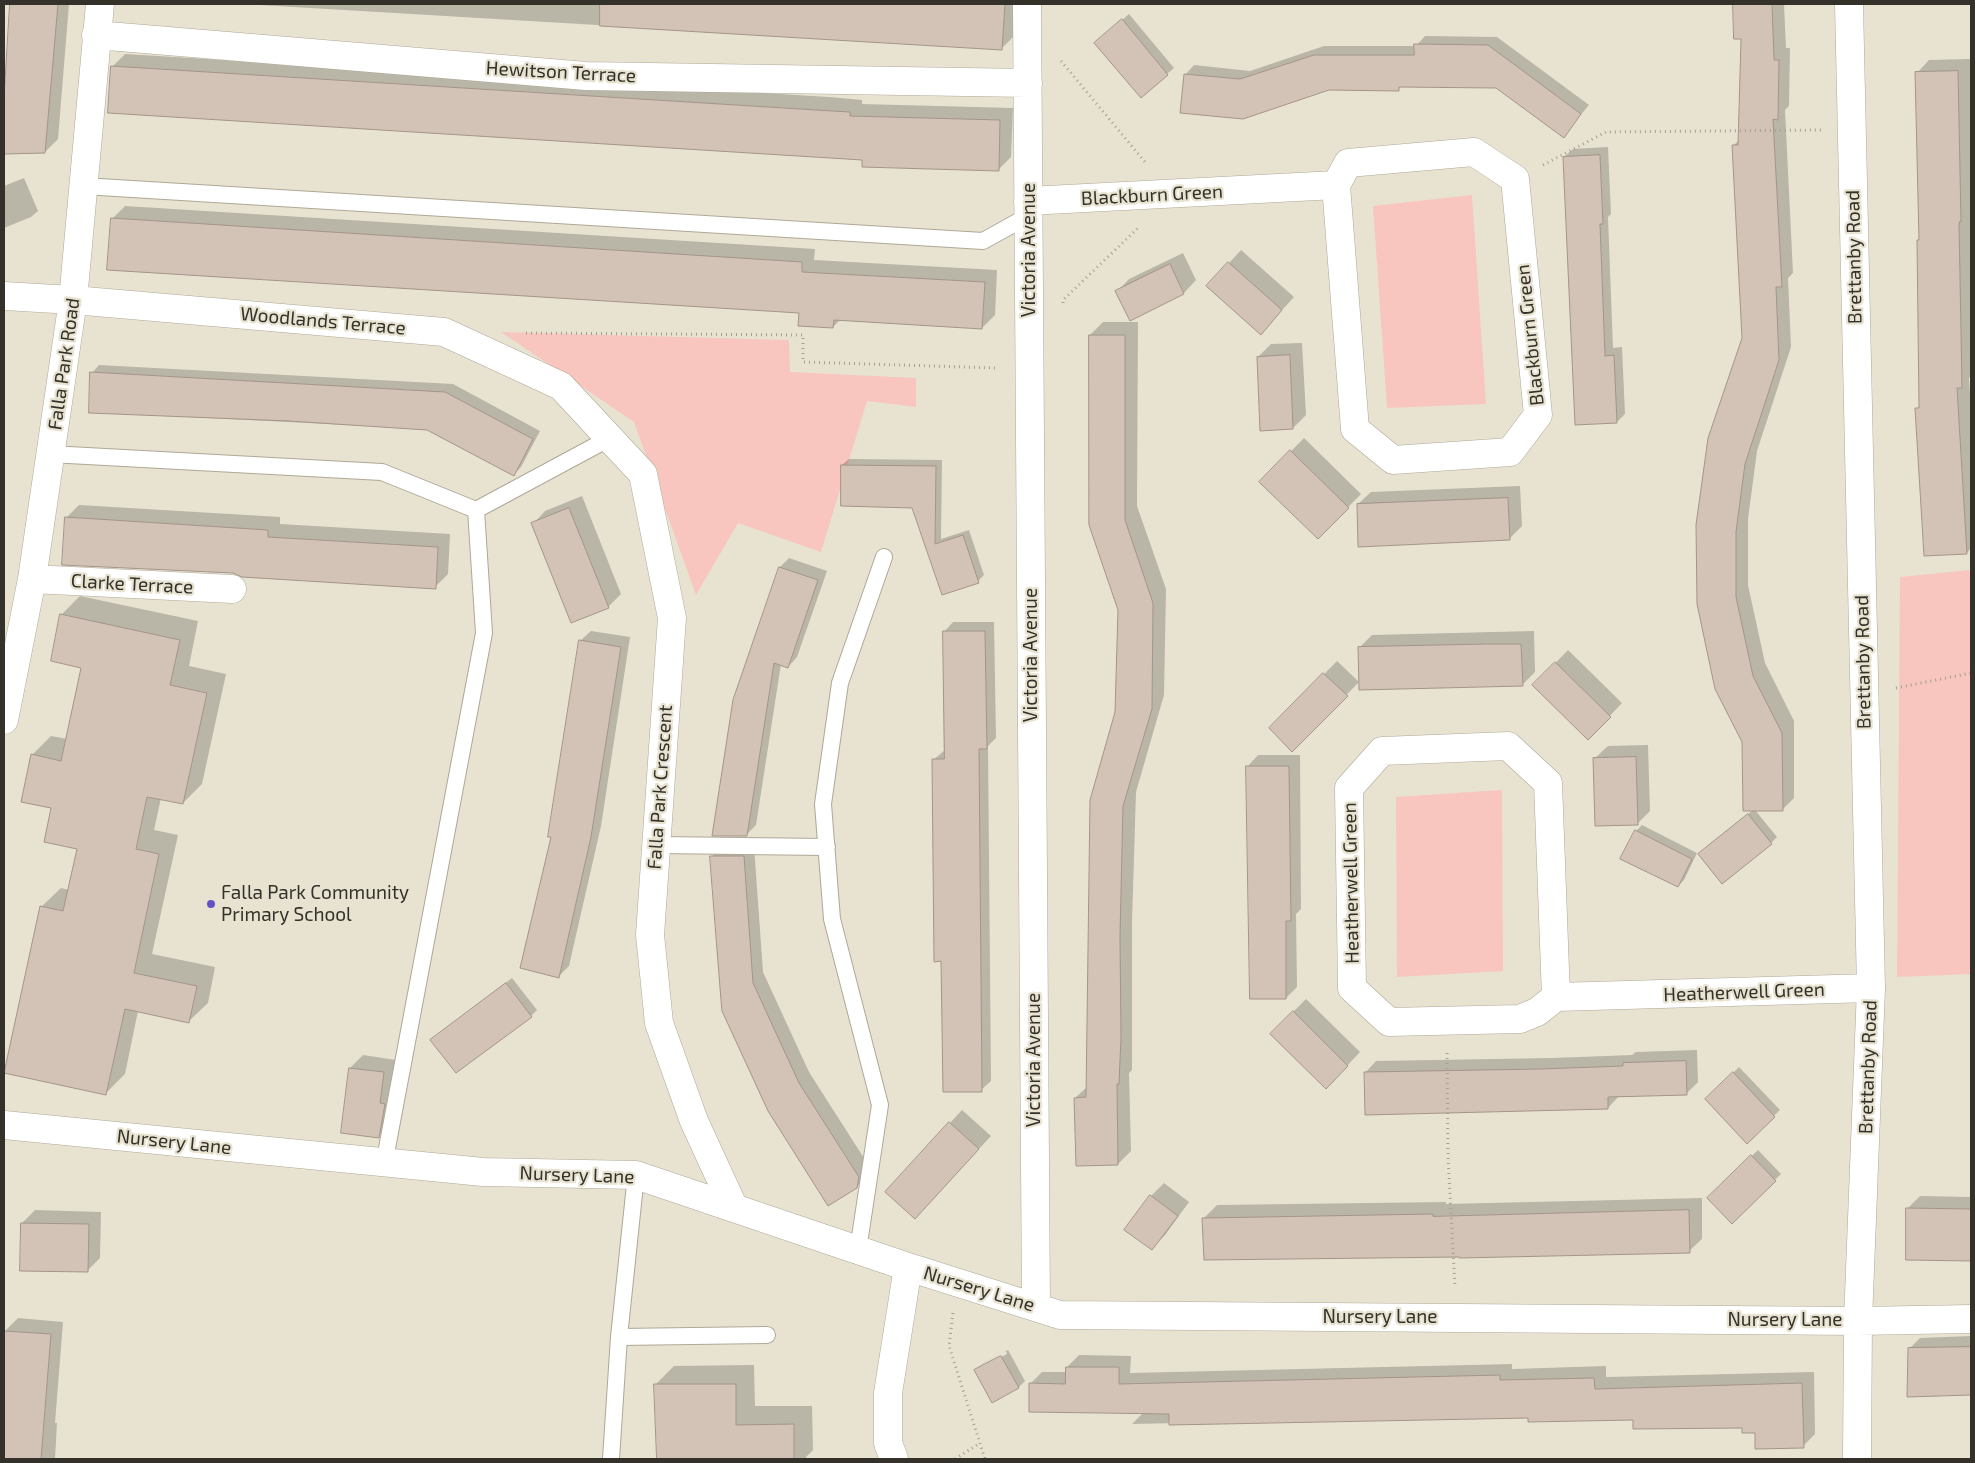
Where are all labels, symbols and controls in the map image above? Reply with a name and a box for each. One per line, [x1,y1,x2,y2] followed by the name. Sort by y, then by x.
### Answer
[485,57,637,87] street label: Hewitson Terrace
[1080,180,1224,210] street label: Blackburn Green
[1018,183,1040,317] street label: Victoria Avenue
[1841,190,1867,324] street label: Brettanby Road
[1511,263,1549,407] street label: Blackburn Green
[43,297,85,431] street label: Falla Park Road
[239,302,407,340] street label: Woodlands Terrace
[70,569,194,599] street label: Clarke Terrace
[1020,588,1042,722] street label: Victoria Avenue
[1850,595,1876,729] street label: Brettanby Road
[643,704,677,870] street label: Falla Park Crescent
[1338,802,1364,964] street label: Heatherwell Green
[221,882,409,926] place label: Falla Park Community Primary School
[205,898,217,910] marker: Falla Park Community Primary School
[1663,978,1825,1006] street label: Heatherwell Green
[1023,993,1045,1127] street label: Victoria Avenue
[1854,1000,1882,1134] street label: Brettanby Road
[116,1125,232,1159] street label: Nursery Lane
[519,1162,635,1188] street label: Nursery Lane
[921,1261,1037,1317] street label: Nursery Lane
[1322,1306,1438,1328] street label: Nursery Lane
[1727,1309,1843,1331] street label: Nursery Lane

